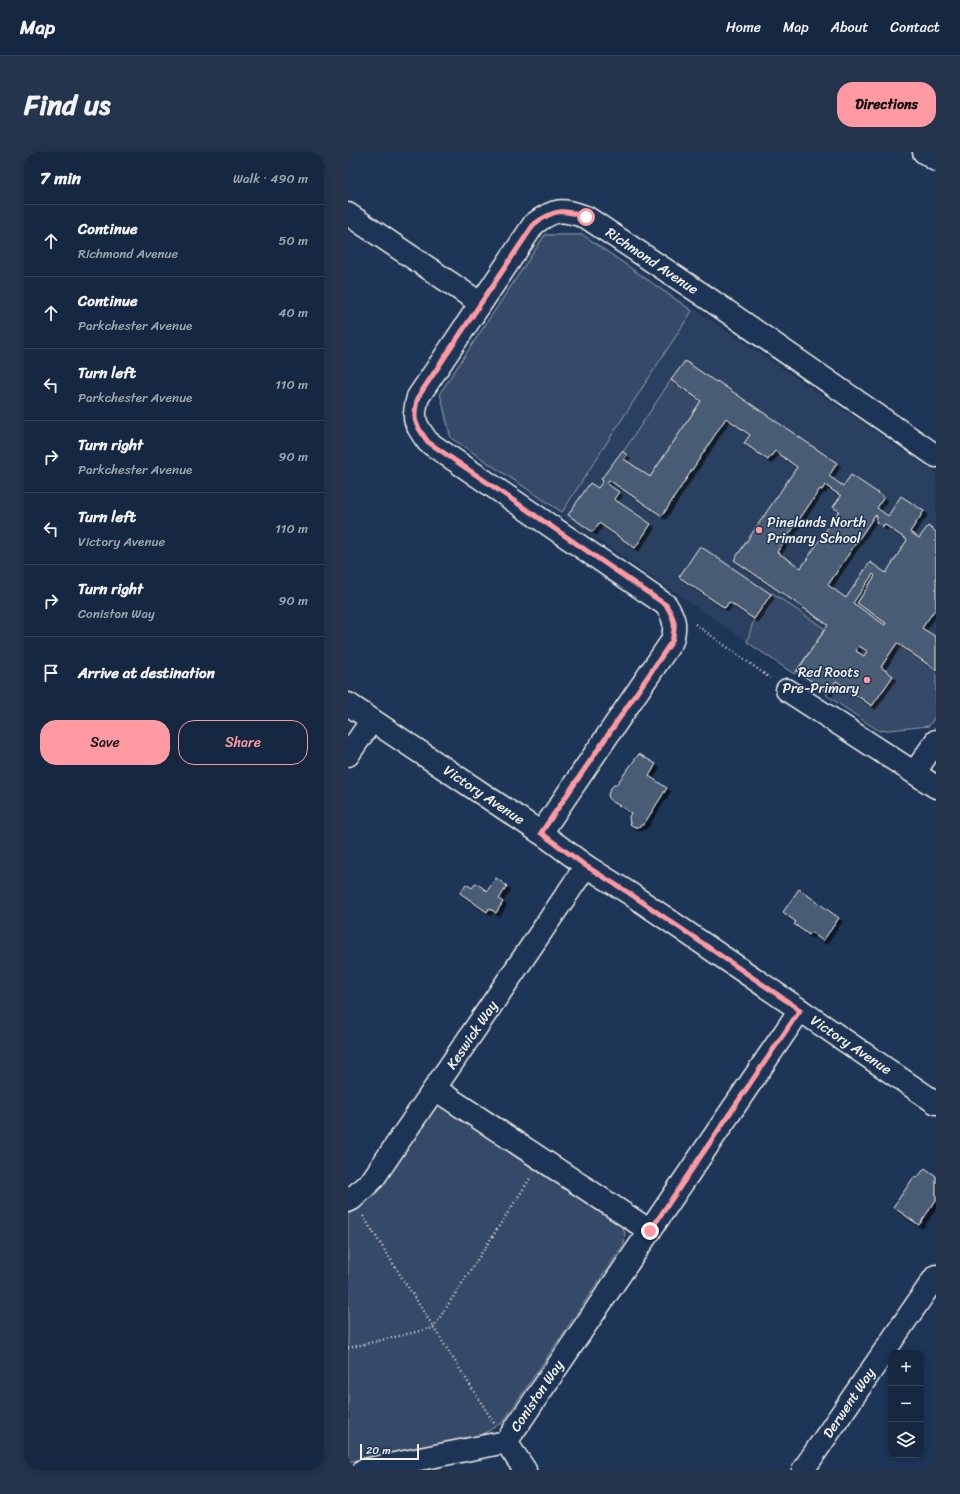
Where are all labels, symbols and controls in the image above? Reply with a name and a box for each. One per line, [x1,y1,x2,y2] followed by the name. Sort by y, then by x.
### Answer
[20,11,55,44] text: Map
[726,15,761,40] text: Home
[783,15,809,40] text: Map
[831,15,868,40] text: About
[890,15,940,40] text: Contact
[24,80,111,129] text: Find us
[837,82,936,127] button: Directions
[40,163,81,193] text: 7 min
[233,167,308,190] text: Walk · 490 m
[577,208,595,226] route start
[78,216,138,242] text: Continue
[600,220,704,302] street label: Richmond Avenue
[278,229,308,252] text: 50 m
[40,230,62,252] icon: ahead
[78,242,178,265] text: Richmond Avenue
[78,288,138,314] text: Continue
[278,301,308,324] text: 40 m
[40,302,62,324] icon: ahead
[78,314,192,337] text: Parkchester Avenue
[78,360,136,386] text: Turn left
[275,373,308,396] text: 110 m
[40,374,62,396] icon: left
[78,386,192,409] text: Parkchester Avenue
[78,432,143,458] text: Turn right
[278,445,308,468] text: 90 m
[40,446,62,468] icon: right
[78,458,192,481] text: Parkchester Avenue
[78,504,136,530] text: Turn left
[767,510,866,551] place label: Pinelands North Primary School
[275,517,308,540] text: 110 m
[40,518,62,540] icon: left
[754,525,764,535] marker: Pinelands North Primary School
[78,530,165,553] text: Victory Avenue
[78,576,143,602] text: Turn right
[278,589,308,612] text: 90 m
[40,590,62,612] icon: right
[78,602,155,625] text: Coniston Way
[78,660,215,686] text: Arrive at destination
[782,660,860,701] place label: Red Roots Pre-Primary
[40,662,62,684] icon: arrive
[862,675,872,685] marker: Red Roots Pre-Primary
[40,720,170,765] button: Save
[178,720,308,765] button: Share
[438,758,530,832] street label: Victory Avenue
[440,995,505,1075] street label: Keswick Way
[805,1008,897,1082] street label: Victory Avenue
[641,1222,659,1240] route end
[888,1350,924,1458] map controls
[888,1350,924,1386] button: +
[504,1354,571,1437] street label: Coniston Way
[816,1362,882,1443] street label: Derwent Way
[888,1386,924,1422] button: −
[888,1422,924,1458] button: layers
[366,1441,391,1460] text: 20 m
[360,1442,419,1461] scale bar

